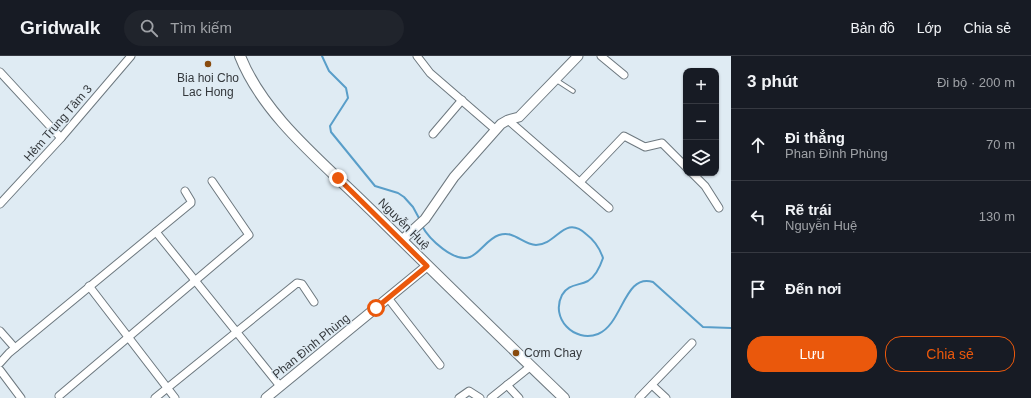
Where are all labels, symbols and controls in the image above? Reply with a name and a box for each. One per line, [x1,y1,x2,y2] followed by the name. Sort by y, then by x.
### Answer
[124,10,404,46] search box
[20,17,100,38] text: Gridwalk
[138,17,160,39] icon: search
[170,19,232,36] text: Tìm kiếm
[850,20,895,36] text: Bản đồ
[917,20,942,36] text: Lớp
[964,20,1011,36] text: Chia sẻ
[203,59,213,69] marker: Bia hoi Cho Lac Hong
[683,68,719,176] map controls
[683,68,719,104] button: +
[177,71,239,99] place label: Bia hoi Cho Lac Hong
[747,72,798,91] text: 3 phút
[937,75,1015,90] text: Đi bộ · 200 m
[21,82,95,164] street label: Hẻm Trung Tâm 3
[683,104,719,140] button: −
[785,129,845,146] text: Đi thẳng
[747,134,769,156] icon: ahead
[986,137,1015,152] text: 70 m
[683,140,719,176] button: layers
[785,146,888,161] text: Phan Đình Phùng
[329,169,347,187] route end
[375,195,433,253] street label: Nguyễn Huệ
[785,201,832,218] text: Rẽ trái
[747,206,769,228] icon: left
[979,209,1015,224] text: 130 m
[785,218,857,233] text: Nguyễn Huệ
[747,278,769,300] icon: arrive
[785,280,842,297] text: Đến nơi
[367,299,385,317] route start
[270,311,352,381] street label: Phan Đình Phùng
[747,336,877,372] button: Lưu
[885,336,1015,372] button: Chia sẻ
[524,346,582,360] place label: Cơm Chay
[511,348,521,358] marker: Cơm Chay

